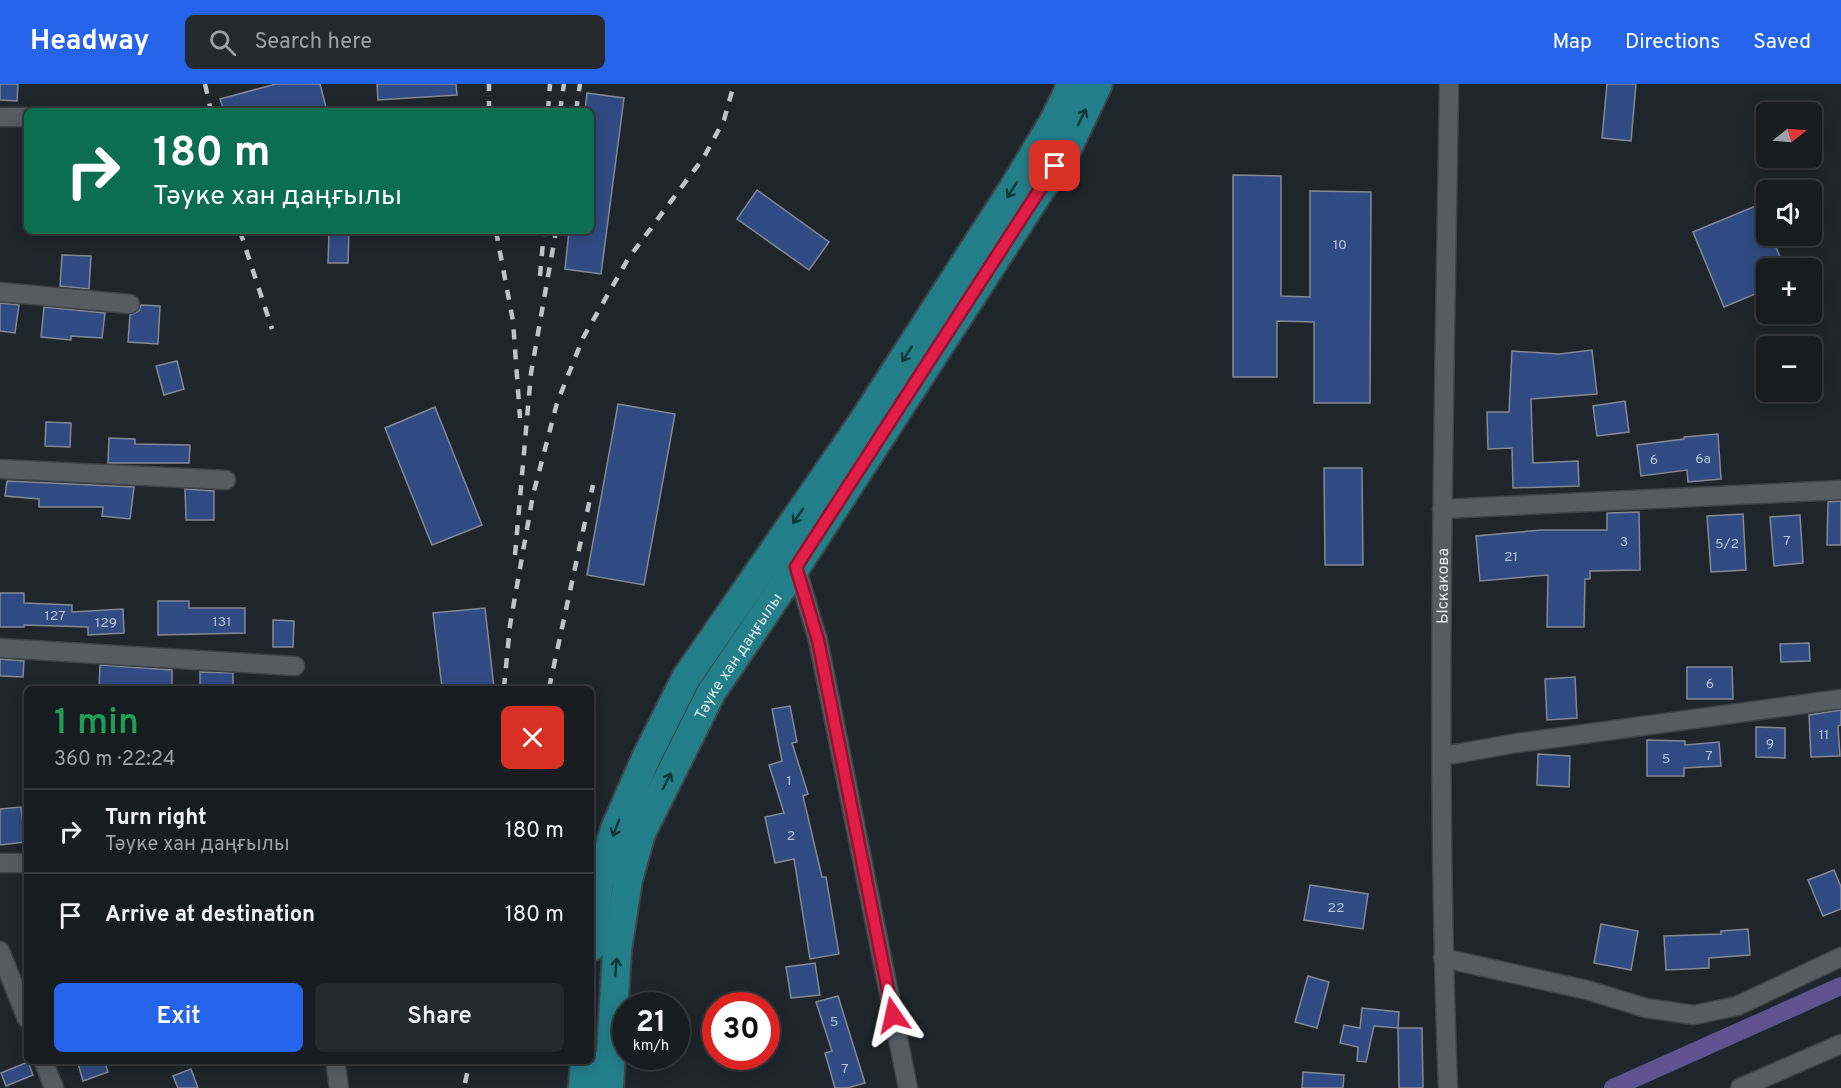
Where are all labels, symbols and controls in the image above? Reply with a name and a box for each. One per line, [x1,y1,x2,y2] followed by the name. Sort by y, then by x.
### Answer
[185,15,605,69] search box
[30,24,149,60] text: Headway
[206,26,239,59] icon: search
[254,29,372,56] text: Search here
[1552,29,1592,56] text: Map
[1625,29,1720,56] text: Directions
[1753,29,1811,56] text: Saved
[1756,102,1822,168] north arrow
[1756,102,1822,402] map controls
[1077,109,1088,127] one-way arrow
[153,128,270,181] text: 180 m
[54,132,132,210] icon: right
[1029,140,1080,191] pin
[1038,149,1071,182] icon: arrive
[153,180,402,214] text: Тәуке хан даңғылы
[1756,180,1822,246] button: sound
[1006,181,1018,198] one-way arrow
[1333,237,1347,254] house number: 10
[1756,258,1822,324] button: +
[1756,336,1822,402] button: −
[900,345,912,362] one-way arrow
[1695,451,1711,468] house number: 6а
[1650,452,1658,469] house number: 6
[792,507,804,523] one-way arrow
[1783,533,1791,550] house number: 7
[1620,534,1628,551] house number: 3
[1715,536,1739,553] house number: 5/2
[1434,548,1454,624] street label: Ыскакова
[1504,549,1518,566] house number: 21
[691,590,788,724] street label: Тәуке хан даңғылы
[45,608,65,625] house number: 127
[213,614,231,631] house number: 131
[95,615,117,632] house number: 129
[1706,676,1714,693] house number: 6
[54,701,139,747] text: 1 min
[501,706,564,769] button: close
[1819,727,1829,744] house number: 11
[1766,736,1774,753] house number: 9
[54,747,175,773] text: 360 m · 22:24
[1705,748,1713,765] house number: 7
[1662,751,1670,768] house number: 5
[662,772,674,790] one-way arrow
[786,773,792,790] house number: 1
[105,805,207,832] text: Turn right
[54,815,87,848] icon: right
[505,818,564,845] text: 180 m
[609,818,620,837] one-way arrow
[787,828,795,845] house number: 2
[105,832,289,858] text: Тәуке хан даңғылы
[54,899,87,932] icon: arrive
[1327,900,1345,917] house number: 22
[105,902,315,929] text: Arrive at destination
[505,902,564,929] text: 180 m
[611,957,622,977] one-way arrow
[54,983,303,1052] button: Exit
[315,983,564,1052] button: Share
[861,983,925,1047] position arrow
[702,992,780,1070] speed limit sign: 30
[636,1005,666,1042] text: 21
[830,1014,838,1031] house number: 5
[633,1037,669,1056] text: km/h
[841,1061,849,1078] house number: 7

